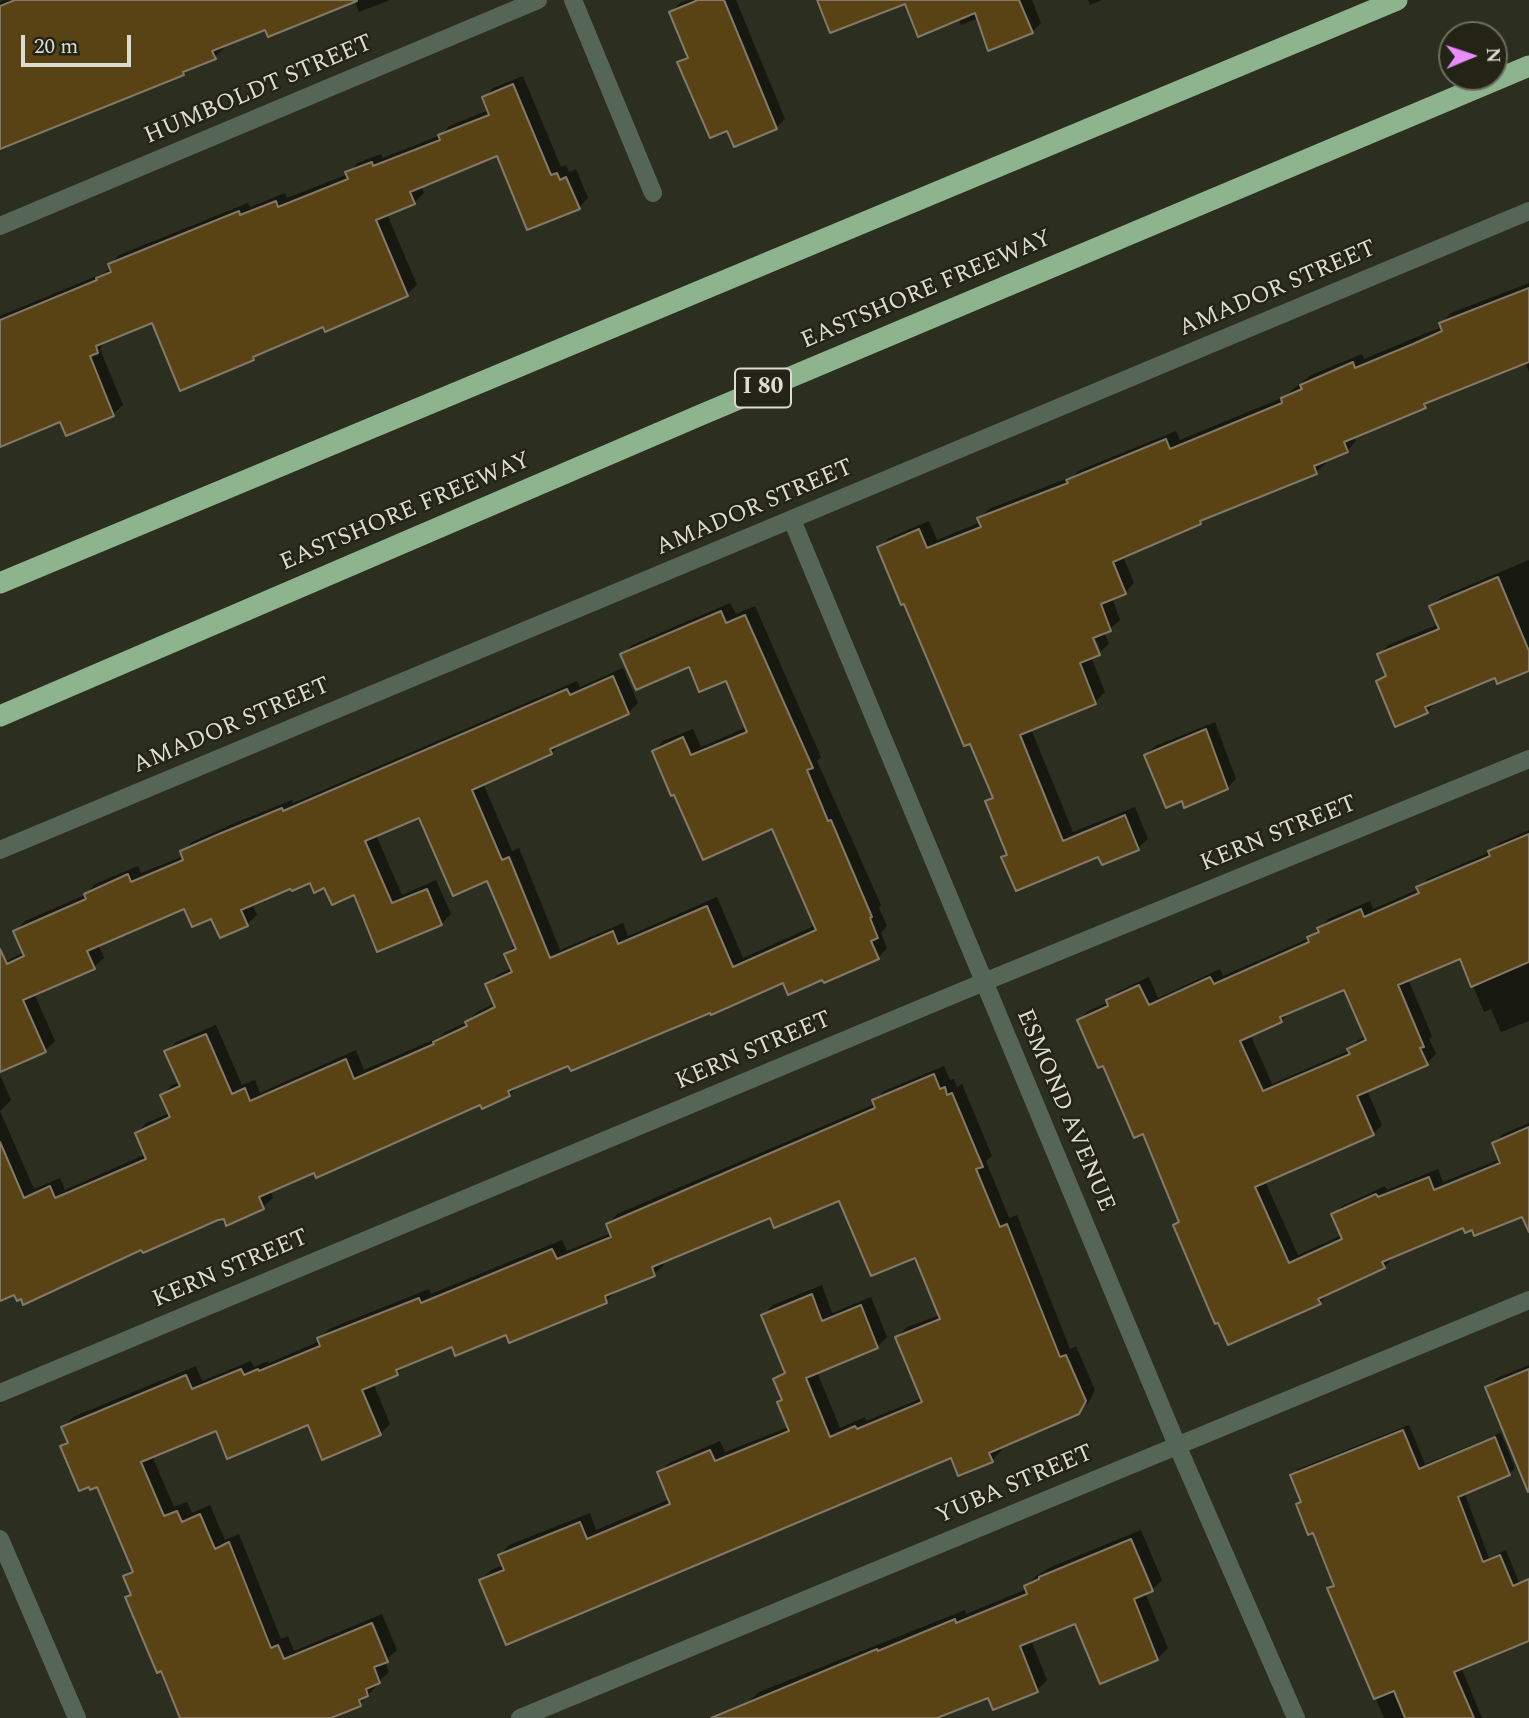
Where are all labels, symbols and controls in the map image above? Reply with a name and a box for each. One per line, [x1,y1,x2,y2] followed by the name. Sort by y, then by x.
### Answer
[24,21,135,65] scale bar
[1438,21,1508,91] north arrow
[141,30,377,152] street label: HUMBOLDT STREET
[34,31,78,63] text: 20 m
[1478,47,1507,64] text: N
[797,225,1057,357] street label: EASTSHORE FREEWAY
[1175,235,1381,345] street label: AMADOR STREET
[735,368,791,408] road number: I 80
[276,447,536,579] street label: EASTSHORE FREEWAY
[652,454,858,564] street label: AMADOR STREET
[129,672,335,782] street label: AMADOR STREET
[1197,791,1361,879] street label: KERN STREET
[1008,1005,1120,1217] street label: ESMOND AVENUE
[672,1006,836,1098] street label: KERN STREET
[149,1224,313,1316] street label: KERN STREET
[932,1440,1098,1532] street label: YUBA STREET

